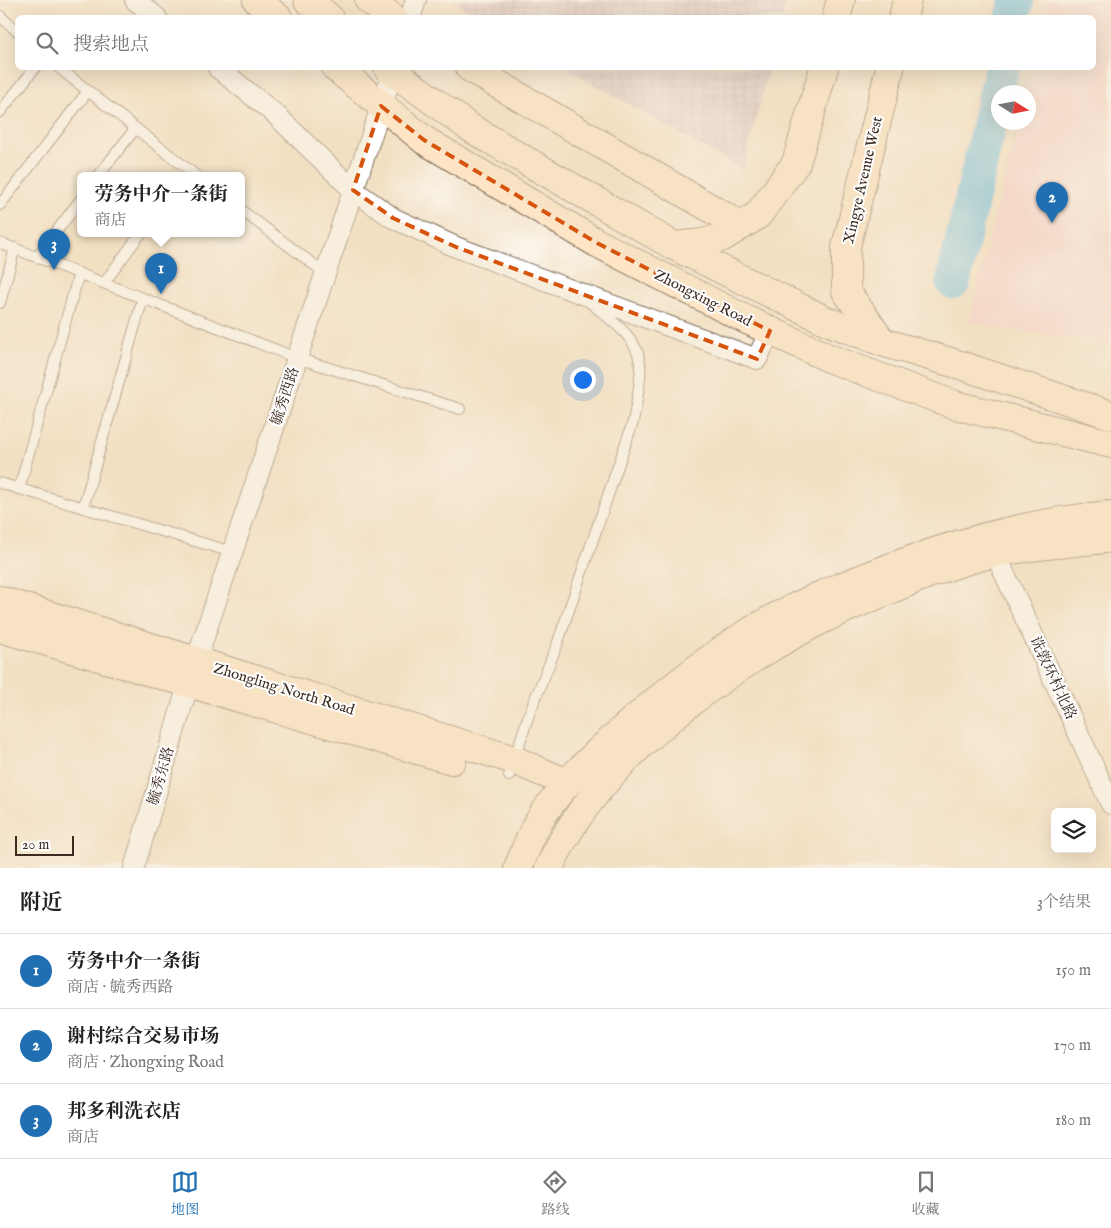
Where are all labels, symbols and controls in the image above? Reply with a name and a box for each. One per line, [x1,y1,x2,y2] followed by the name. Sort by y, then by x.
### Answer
[15,15,1096,70] search box
[33,29,61,57] icon: search
[73,33,149,57] text: 搜索地点
[991,85,1036,130] north arrow
[839,114,887,246] street label: Xingye Avenue West
[77,172,245,237] popup
[1036,182,1068,223] pin: 2
[94,183,228,207] text: 劳务中介一条街
[94,211,127,231] text: 商店
[38,229,70,270] pin: 3
[145,253,177,294] pin: 1
[651,265,756,331] street label: Zhongxing Road
[267,365,303,427] street label: 毓秀西路
[570,367,596,393] your location
[1025,633,1081,723] street label: 诜敦环村北路
[211,658,358,720] street label: Zhongling North Road
[144,745,178,807] street label: 毓秀东路
[1051,808,1096,853] map controls
[1051,808,1096,853] button: layers
[15,833,74,856] scale bar
[22,836,49,854] text: 20 m
[20,890,62,917] text: 附近
[1037,893,1091,913] text: 3个结果
[67,950,200,974] text: 劳务中介一条街
[33,961,39,981] text: 1
[1056,961,1091,981] text: 150 m
[67,978,174,998] text: 商店 · 毓秀西路
[67,1025,219,1049] text: 谢村综合交易市场
[32,1036,40,1056] text: 2
[1054,1036,1091,1056] text: 170 m
[67,1053,224,1073] text: 商店 · Zhongxing Road
[67,1100,181,1124] text: 邦多利洗衣店
[33,1111,39,1131] text: 3
[1055,1111,1091,1131] text: 180 m
[67,1128,99,1148] text: 商店
[171,1168,199,1219] tab: 地图
[541,1168,569,1219] tab: 路线
[912,1168,940,1219] tab: 收藏

